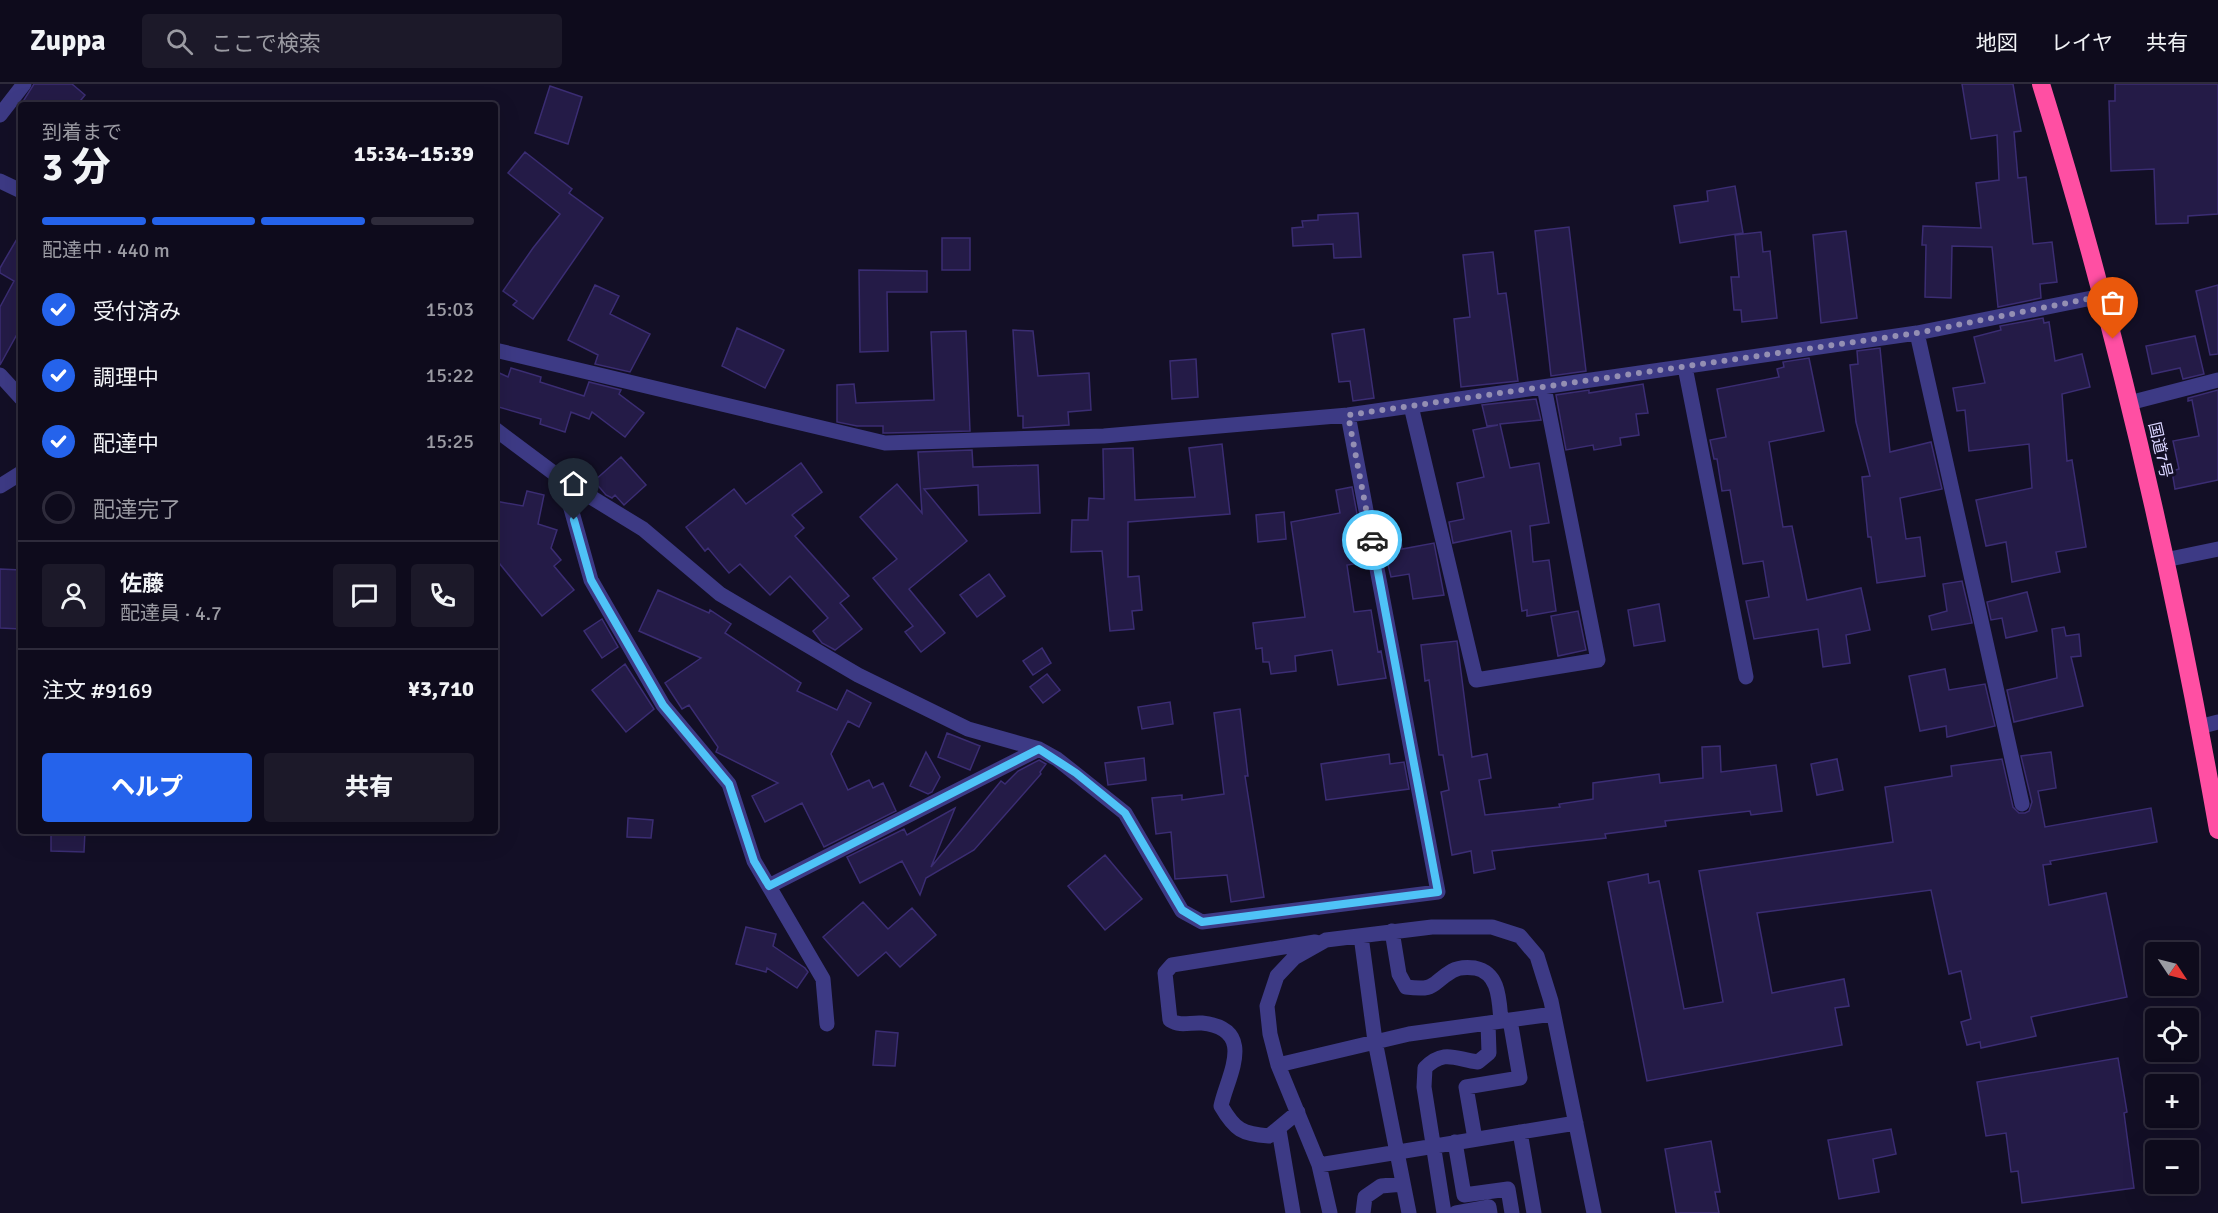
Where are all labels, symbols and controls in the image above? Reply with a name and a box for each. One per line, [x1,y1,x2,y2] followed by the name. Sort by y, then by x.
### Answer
[142,14,562,68] search box
[30,24,106,58] text: Zuppa
[163,25,196,58] icon: search
[211,30,321,57] text: ここで検索
[1976,30,2018,56] text: 地図
[2051,30,2113,56] text: レイヤ
[2146,30,2188,56] text: 共有
[42,120,122,145] text: 到着まで
[354,140,474,167] text: 15:34–15:39
[42,143,111,191] text: 3 分
[42,238,170,263] text: 配達中 · 440 m
[2087,277,2138,339] pin
[2096,286,2129,319] icon: bag
[42,293,75,326] icon: check
[425,297,474,322] text: 15:03
[93,298,181,325] text: 受付済み
[42,359,75,392] icon: check
[425,363,474,388] text: 15:22
[93,364,159,391] text: 調理中
[2144,420,2176,480] street label: 国道7号
[42,425,75,458] icon: check
[425,429,474,454] text: 15:25
[93,430,159,457] text: 配達中
[548,458,599,520] pin
[557,467,590,500] icon: home
[93,496,181,523] text: 配達完了
[1342,510,1402,570] courier
[1356,524,1389,557] icon: car
[42,564,105,627] button: person
[333,564,396,627] button: chat
[411,564,474,627] button: phone
[120,570,164,597] text: 佐藤
[120,601,222,626] text: 配達員 · 4.7
[408,675,474,702] text: ¥3,710
[42,677,153,704] text: 注文 #9169
[42,753,252,822] button: ヘルプ
[264,753,474,822] button: 共有
[2145,942,2199,996] north arrow
[2145,942,2199,1194] map controls
[2145,1008,2199,1062] button: locate
[2145,1074,2199,1128] button: +
[2145,1140,2199,1194] button: −

